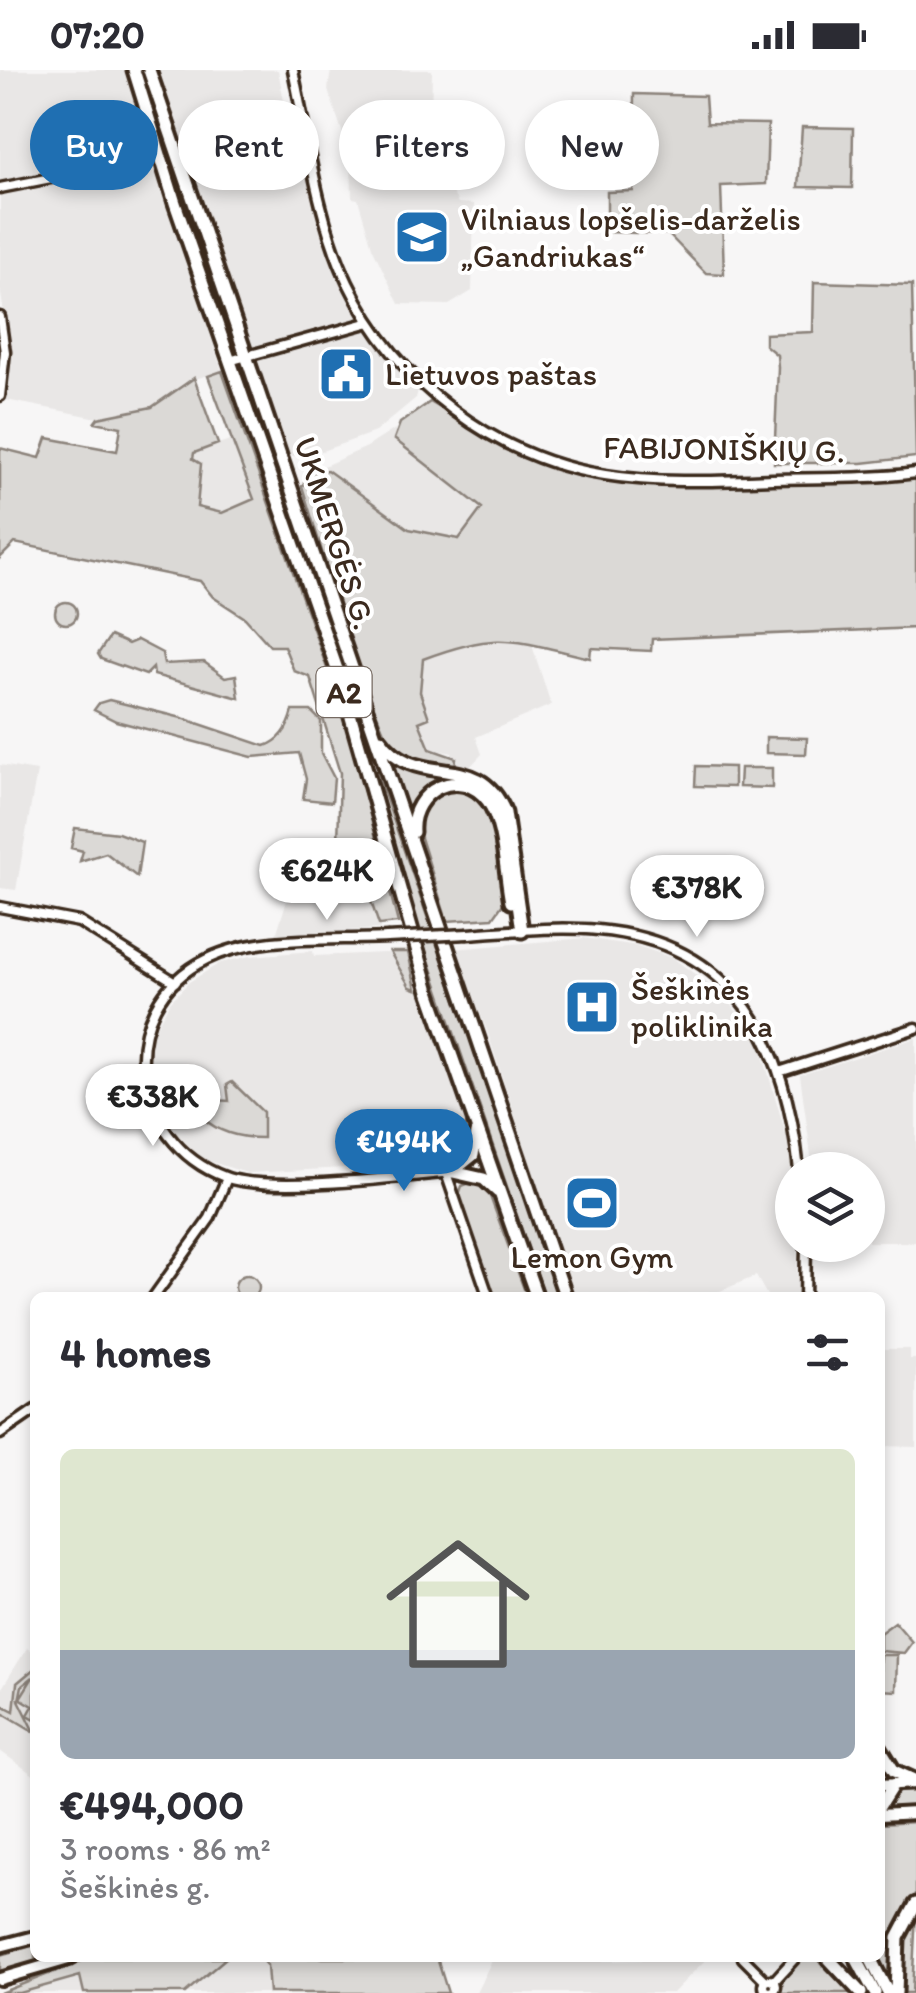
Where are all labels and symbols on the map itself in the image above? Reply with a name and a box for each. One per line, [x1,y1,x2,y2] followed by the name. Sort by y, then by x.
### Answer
[461,200,801,275] place label: Vilniaus lopšelis-darželis „Gandriukas“
[392,207,452,267] school or university icon: Vilniaus lopšelis-darželis „Gandriukas“
[316,344,376,404] public building icon: Lietuvos paštas
[385,355,597,393] place label: Lietuvos paštas
[603,428,845,470] street label: FABIJONIŠKIŲ G.
[286,432,384,634] street label: UKMERGĖS G.
[316,667,372,717] road number: A2
[257,838,397,923] pin: €624K
[627,855,767,940] pin: €378K
[631,970,773,1045] place label: Šeškinės poliklinika
[562,977,622,1037] hospital icon: Šeškinės poliklinika
[83,1064,223,1149] pin: €338K
[334,1109,474,1194] pin: €494K
[562,1173,622,1233] sports icon: Lemon Gym
[511,1238,674,1276] place label: Lemon Gym

